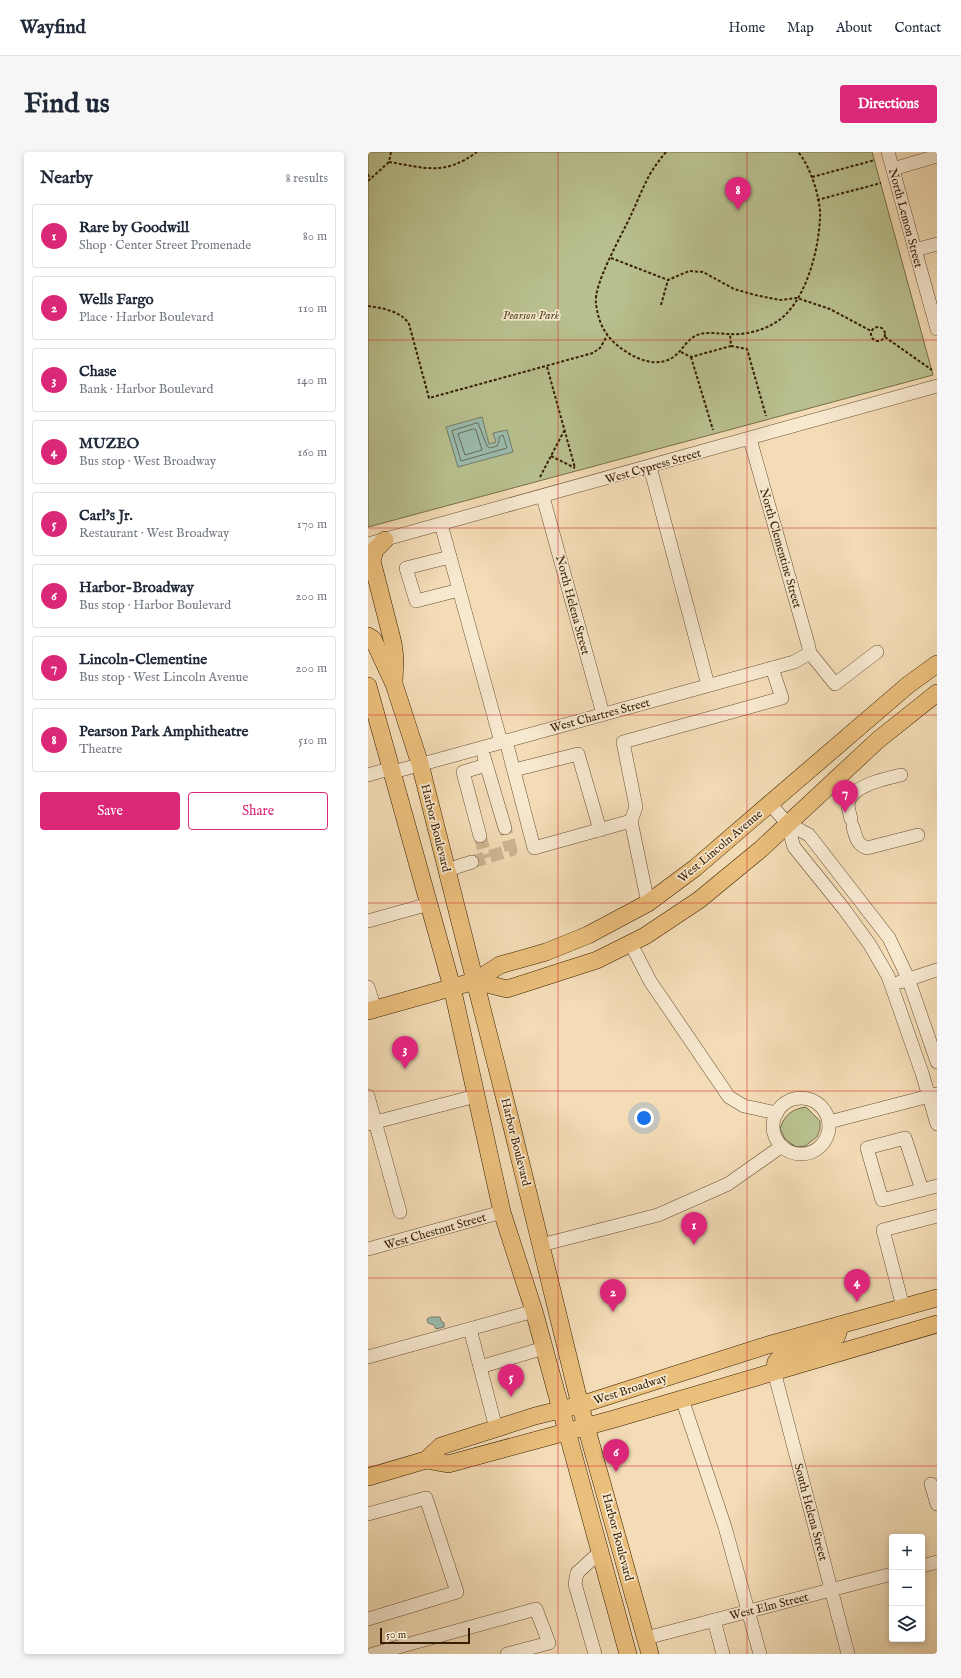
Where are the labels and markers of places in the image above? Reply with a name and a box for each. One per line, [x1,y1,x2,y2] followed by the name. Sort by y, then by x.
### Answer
[725,177,751,210] pin: 8
[832,780,858,813] pin: 7
[392,1036,418,1069] pin: 3
[681,1212,707,1245] pin: 1
[844,1269,870,1302] pin: 4
[600,1279,626,1312] pin: 2
[498,1364,524,1397] pin: 5
[603,1439,629,1472] pin: 6

